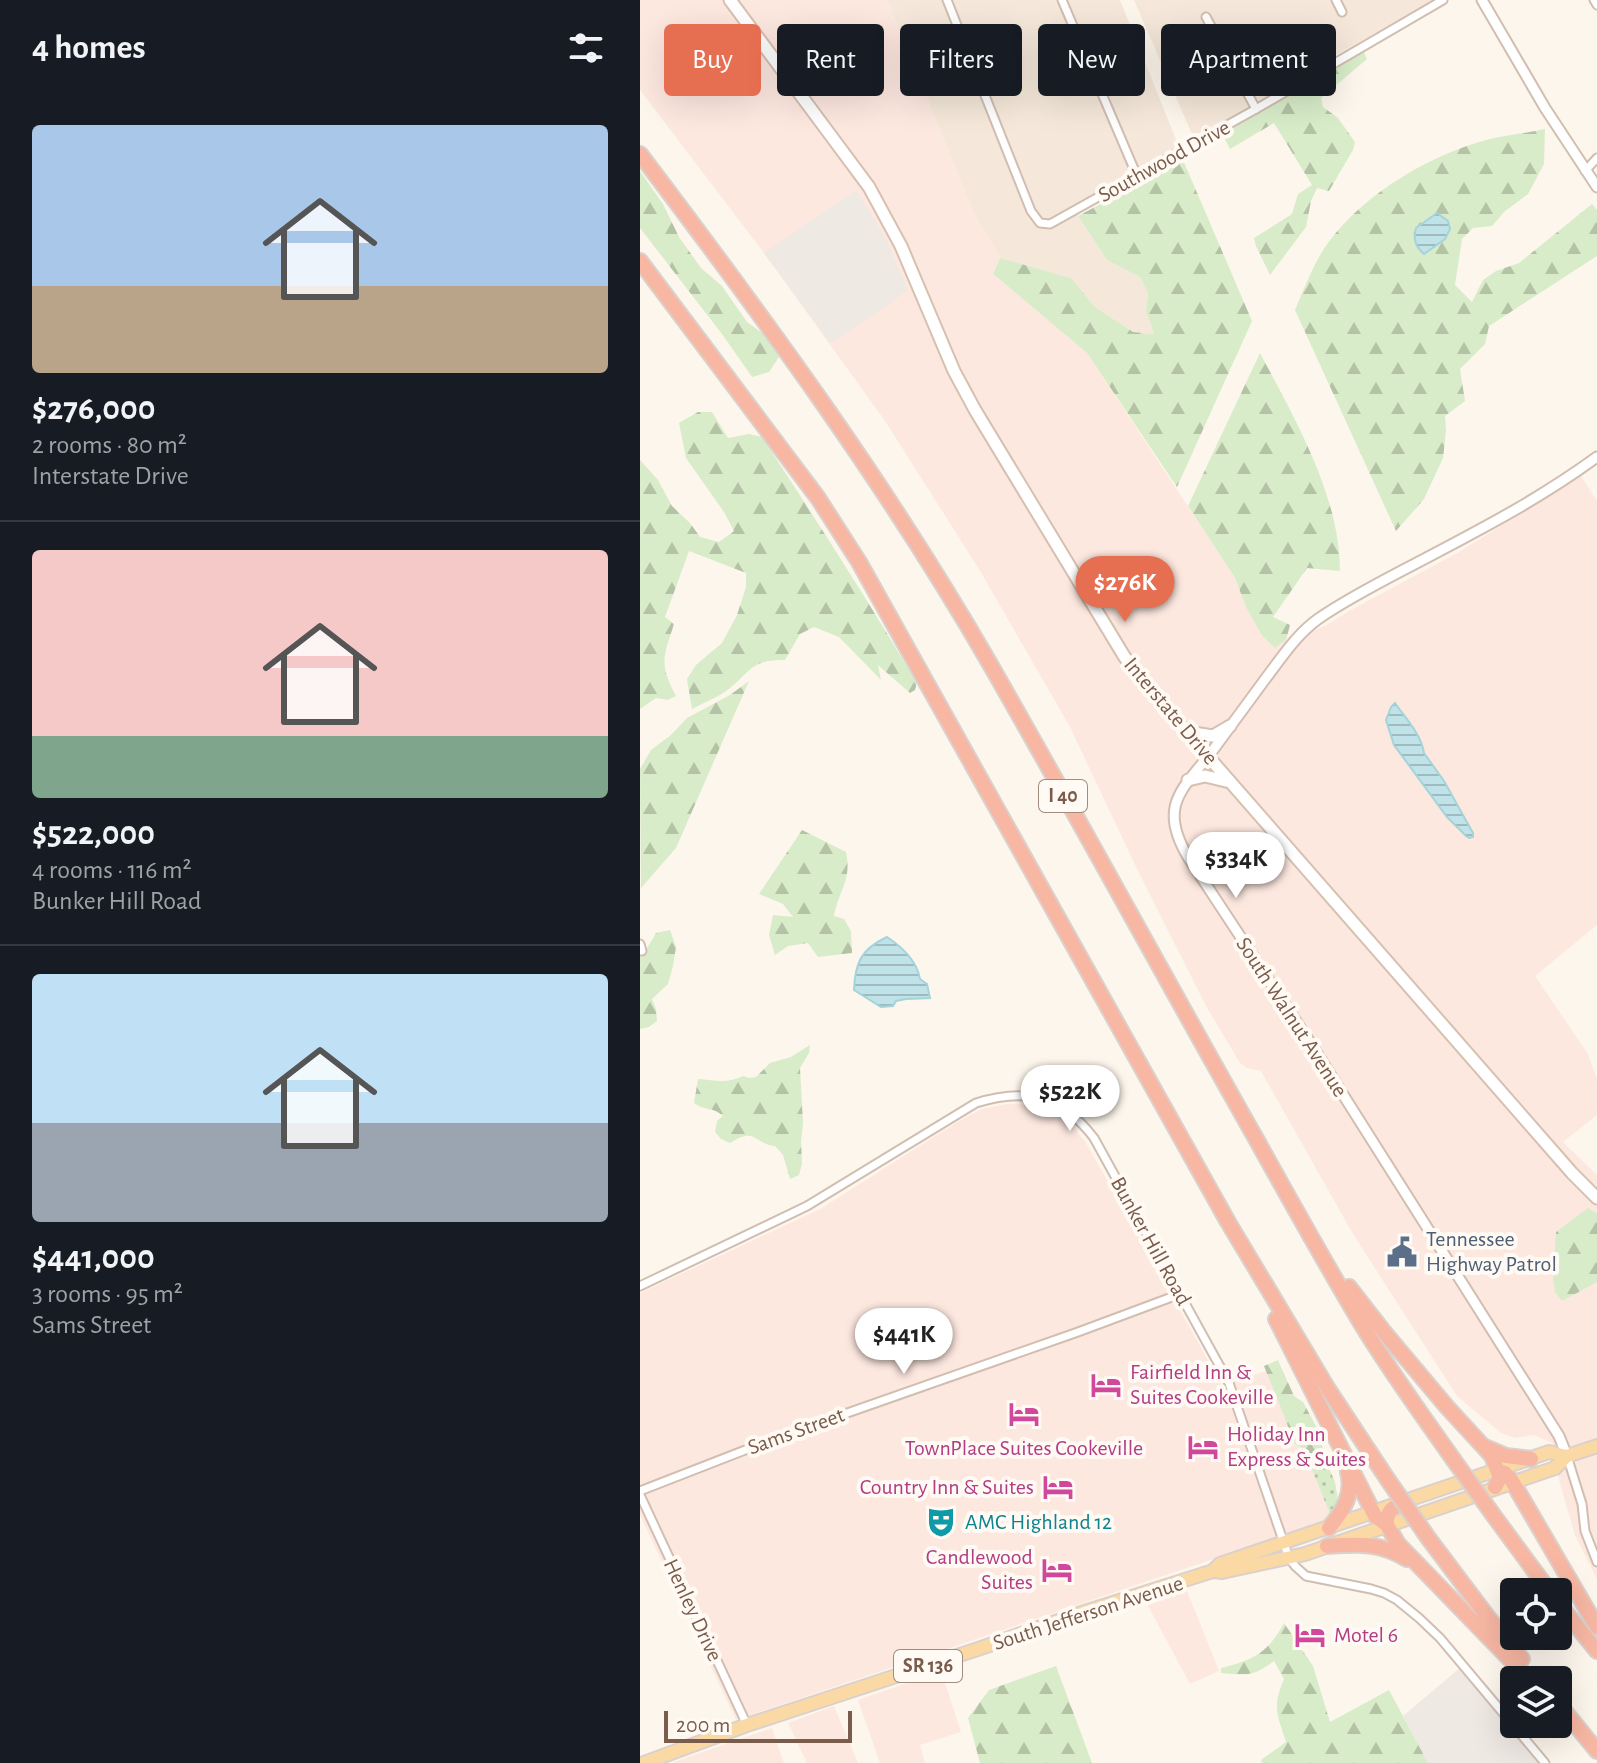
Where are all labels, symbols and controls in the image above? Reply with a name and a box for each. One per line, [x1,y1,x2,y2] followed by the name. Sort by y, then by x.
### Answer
[664,24,761,96] chip: Buy
[777,24,884,96] chip: Rent
[900,24,1022,96] chip: Filters
[1038,24,1145,96] chip: New
[1161,24,1336,96] chip: Apartment
[564,26,608,70] icon: filters
[32,31,146,65] text: 4 homes
[1094,116,1234,206] street label: Southwood Drive
[248,177,392,321] icon: home
[32,392,155,426] text: $276,000
[32,432,187,458] text: 2 rooms · 80 m²
[32,463,189,489] text: Interstate Drive
[1069,556,1181,624] pin: $276K
[1094,569,1156,595] text: $276K
[248,602,392,746] icon: home
[1120,653,1222,769] street label: Interstate Drive
[1039,780,1087,812] road number: I 40
[32,817,155,851] text: $522,000
[1180,832,1292,900] pin: $334K
[1205,845,1267,871] text: $334K
[32,857,192,883] text: 4 rooms · 116 m²
[32,888,201,914] text: Bunker Hill Road
[1232,933,1352,1101] street label: South Walnut Avenue
[248,1026,392,1170] icon: home
[1014,1065,1126,1133] pin: $522K
[1039,1078,1101,1104] text: $522K
[1107,1173,1195,1309] street label: Bunker Hill Road
[1426,1228,1557,1275] place label: Tennessee Highway Patrol
[1385,1235,1419,1269] public building icon: Tennessee Highway Patrol
[32,1241,155,1275] text: $441,000
[32,1281,183,1307] text: 3 rooms · 95 m²
[848,1308,960,1376] pin: $441K
[32,1312,151,1338] text: Sams Street
[873,1321,935,1347] text: $441K
[1130,1361,1274,1408] place label: Fairfield Inn & Suites Cookeville
[1089,1368,1123,1402] hotel icon: Fairfield Inn & Suites Cookeville
[1007,1397,1041,1431] hotel icon: TownPlace Suites Cookeville
[745,1403,847,1459] street label: Sams Street
[1227,1423,1366,1470] place label: Holiday Inn Express & Suites
[1186,1430,1220,1464] hotel icon: Holiday Inn Express & Suites
[905,1437,1143,1459] place label: TownPlace Suites Cookeville
[1041,1470,1075,1504] hotel icon: Country Inn & Suites
[860,1476,1034,1498] place label: Country Inn & Suites
[924,1505,958,1539] theatre icon: AMC Highland 12
[965,1511,1112,1533] place label: AMC Highland 12
[926,1546,1033,1593] place label: Candlewood Suites
[1040,1553,1074,1587] hotel icon: Candlewood Suites
[660,1555,726,1665] street label: Henley Drive
[990,1572,1186,1654] street label: South Jefferson Avenue
[1500,1578,1572,1738] map controls
[1500,1578,1572,1650] button: locate
[1293,1618,1327,1652] hotel icon: Motel 6
[1334,1624,1398,1646] place label: Motel 6
[894,1650,962,1682] road number: SR 136
[1500,1666,1572,1738] button: layers
[664,1707,852,1743] scale bar
[676,1714,730,1736] text: 200 m

